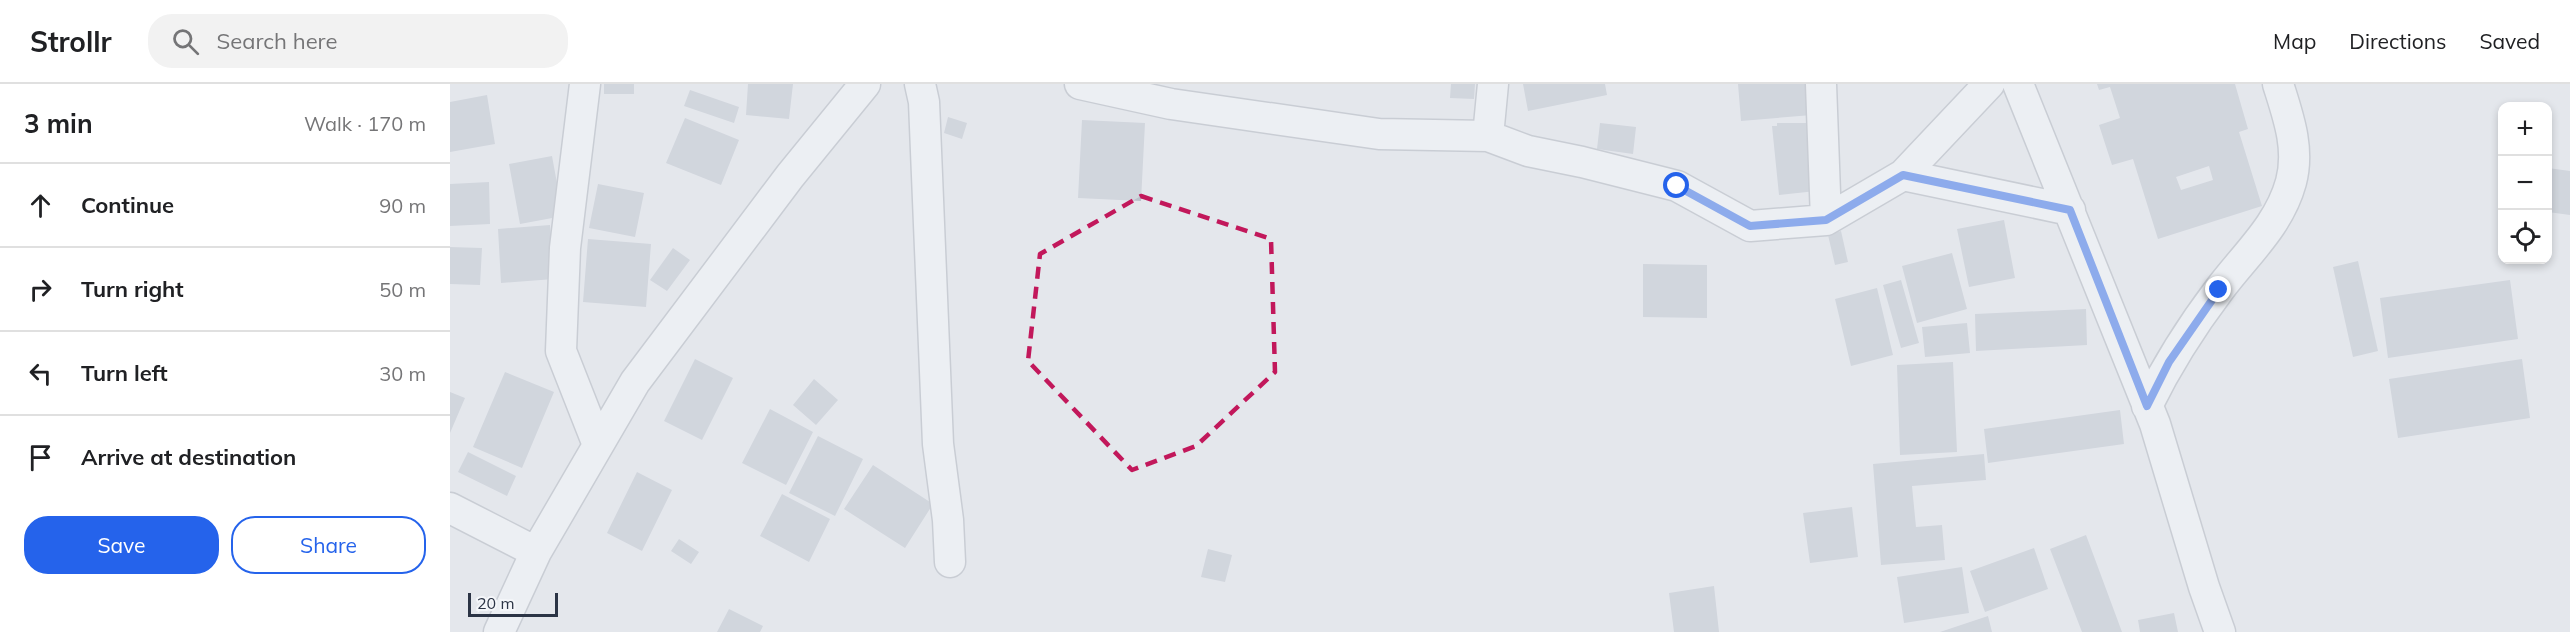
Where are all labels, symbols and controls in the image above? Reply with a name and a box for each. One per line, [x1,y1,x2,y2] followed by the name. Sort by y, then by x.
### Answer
[148,14,568,68] search box
[30,24,112,59] text: Strollr
[169,25,202,58] icon: search
[217,27,337,55] text: Search here
[2273,28,2316,54] text: Map
[2349,28,2446,54] text: Directions
[2479,28,2540,54] text: Saved
[2498,102,2552,264] map controls
[2498,102,2552,156] button: +
[24,107,93,140] text: 3 min
[304,111,426,136] text: Walk · 170 m
[2498,156,2552,210] button: −
[1663,172,1689,198] route start
[24,189,57,222] icon: ahead
[81,191,174,219] text: Continue
[379,193,426,218] text: 90 m
[2498,210,2552,264] button: locate
[24,273,57,306] icon: right
[81,275,184,303] text: Turn right
[2205,276,2231,302] route end
[379,277,426,302] text: 50 m
[24,357,57,390] icon: left
[81,359,168,387] text: Turn left
[379,361,426,386] text: 30 m
[24,441,57,474] icon: arrive
[81,443,296,471] text: Arrive at destination
[24,516,219,574] button: Save
[231,516,426,574] button: Share
[468,590,558,618] scale bar
[477,593,514,613] text: 20 m

